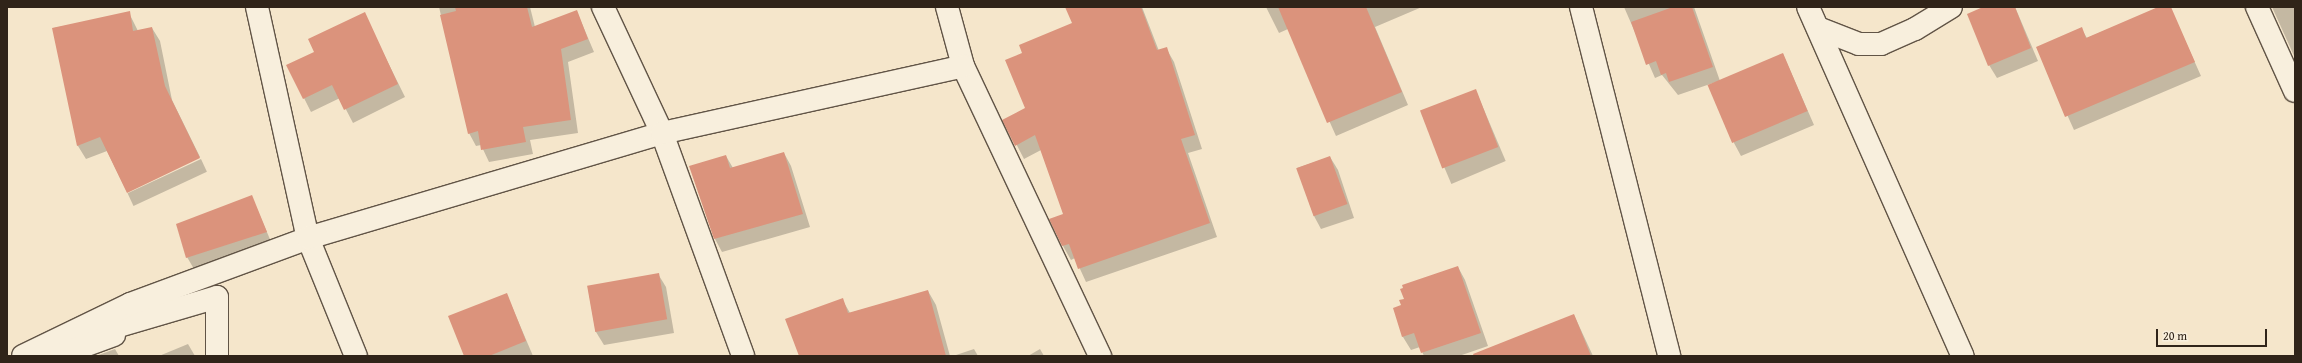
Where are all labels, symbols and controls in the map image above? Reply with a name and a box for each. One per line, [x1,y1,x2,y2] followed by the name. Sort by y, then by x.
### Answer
[2158,321,2269,347] scale bar
[2163,327,2187,344] text: 20 m

